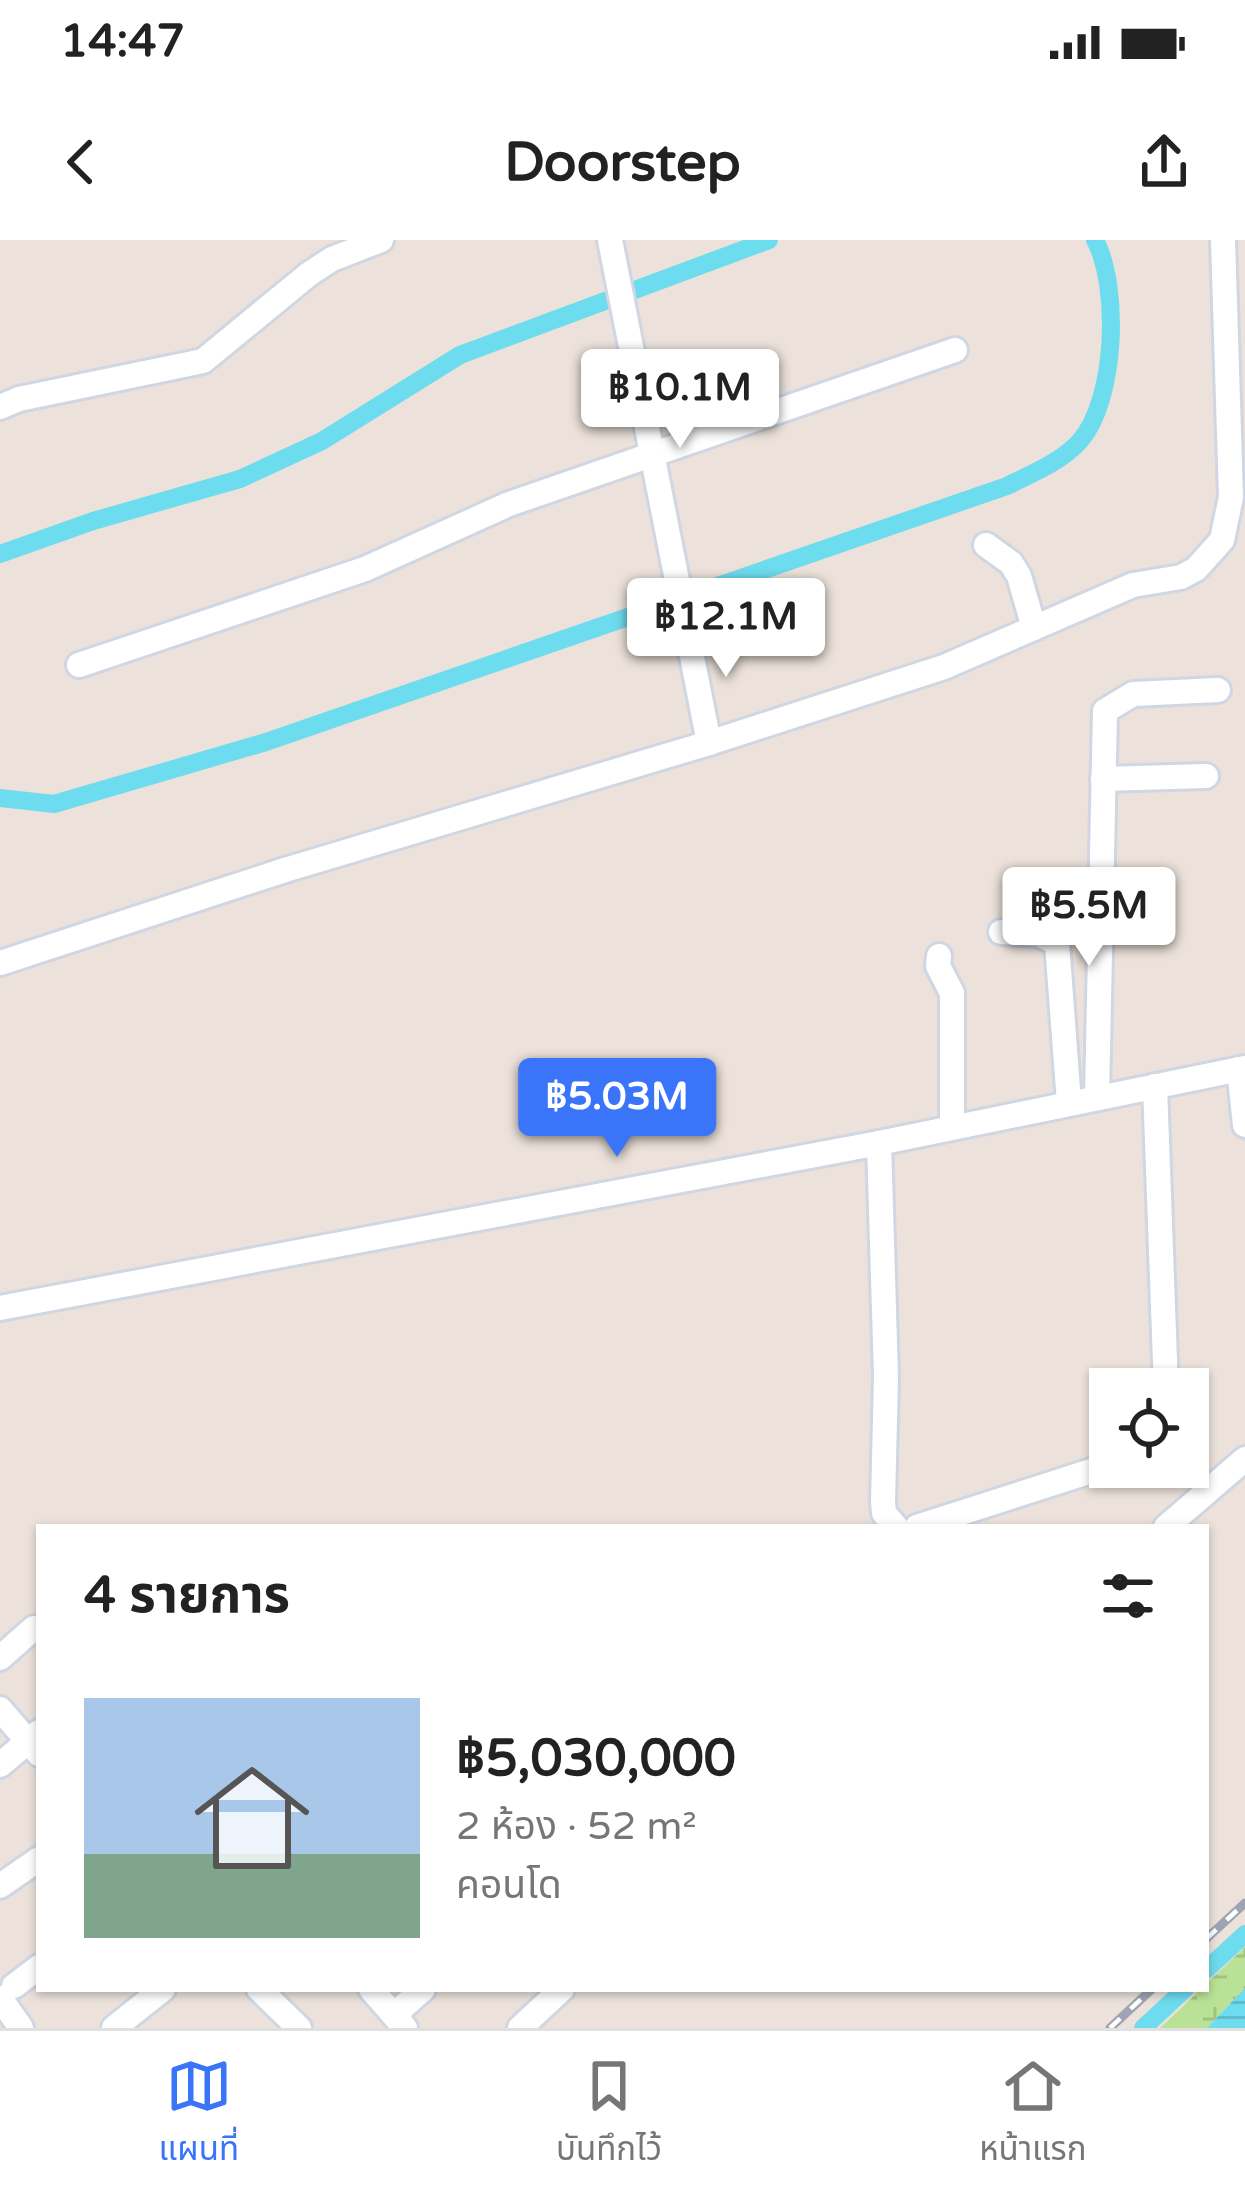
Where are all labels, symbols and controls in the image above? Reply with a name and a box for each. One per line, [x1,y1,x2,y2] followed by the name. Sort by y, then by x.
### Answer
[60,15,185,69] text: 14:47
[48,129,114,195] icon: back
[1131,129,1197,195] icon: share
[504,130,741,195] text: Doorstep
[582,349,778,451] pin: ฿10.1M
[608,364,752,411] text: ฿10.1M
[628,578,824,680] pin: ฿12.1M
[654,593,798,640] text: ฿12.1M
[1005,867,1173,969] pin: ฿5.5M
[1029,882,1149,929] text: ฿5.5M
[519,1058,715,1160] pin: ฿5.03M
[545,1073,689,1120] text: ฿5.03M
[1089,1368,1209,1488] map controls
[1089,1368,1209,1488] button: locate
[1095,1563,1161,1629] icon: filters
[84,1565,290,1627] text: 4 รายการ
[456,1728,736,1790] text: ฿5,030,000
[180,1746,324,1890] icon: home
[456,1803,697,1850] text: 2 ห้อง · 52 m²
[456,1862,562,1909] text: คอนโด
[159,2053,239,2175] tab: แผนที่
[556,2053,662,2175] tab: บันทึกไว้
[979,2053,1086,2175] tab: หน้าแรก

